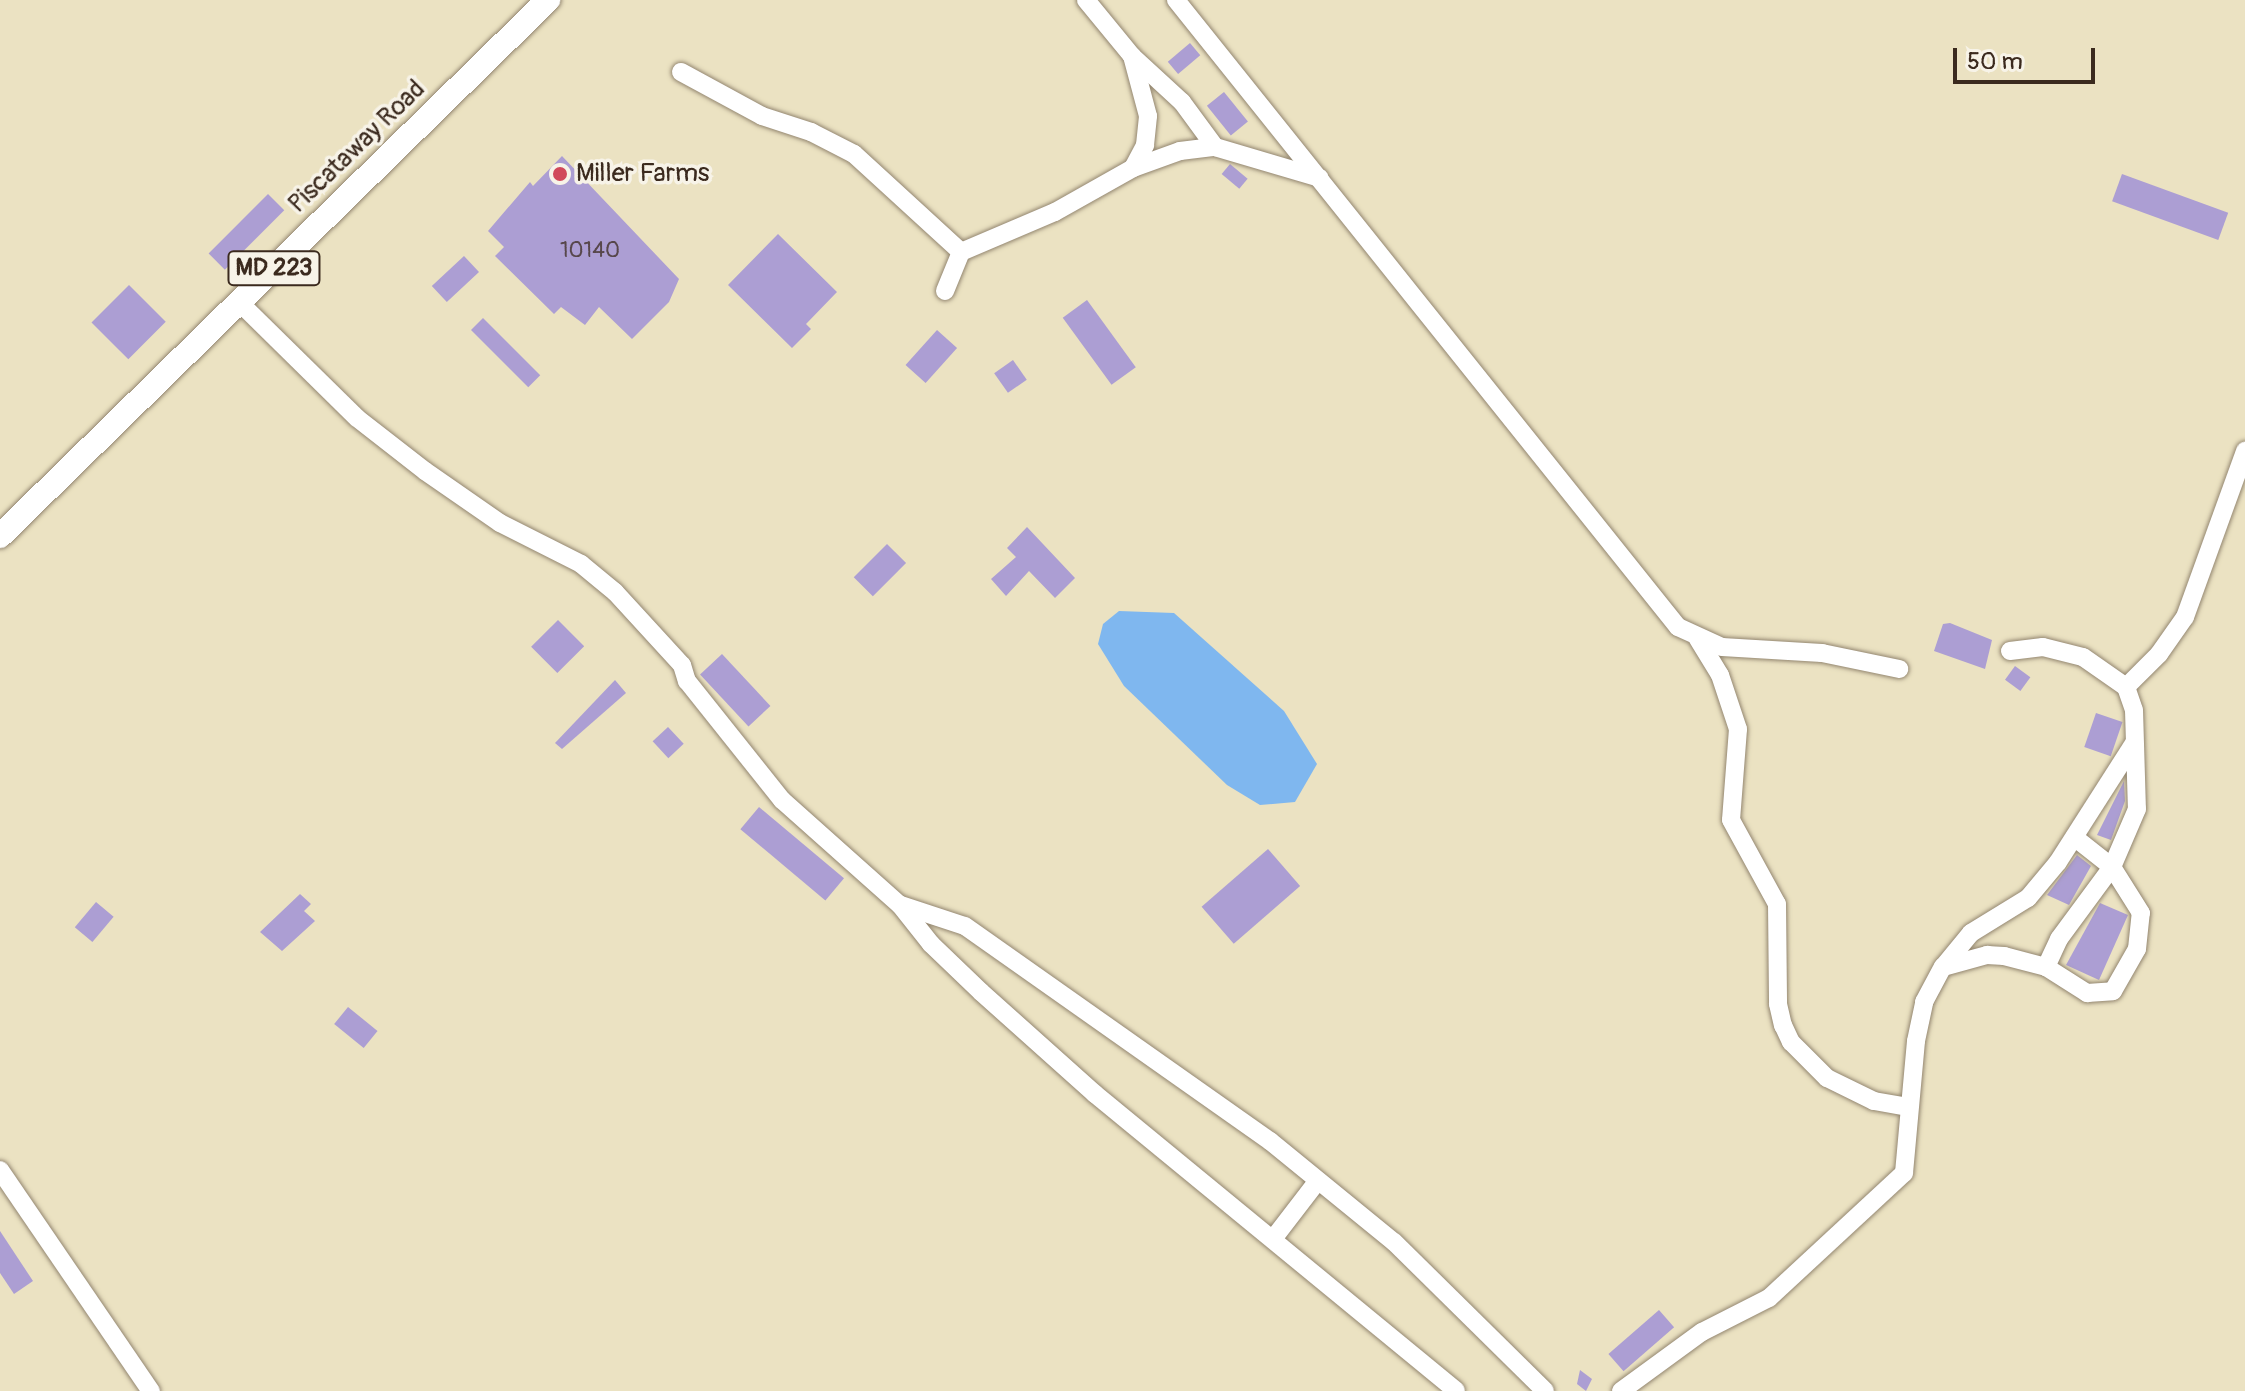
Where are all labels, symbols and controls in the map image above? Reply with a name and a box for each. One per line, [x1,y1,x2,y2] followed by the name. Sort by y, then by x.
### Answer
[1957,32,2099,82] scale bar
[1967,47,2023,76] text: 50 m
[282,74,432,220] street label: Piscataway Road
[576,158,709,190] place label: Miller Farms
[551,165,569,183] marker: Miller Farms
[560,238,620,264] house number: 10140
[226,248,322,288] road number: MD 223

